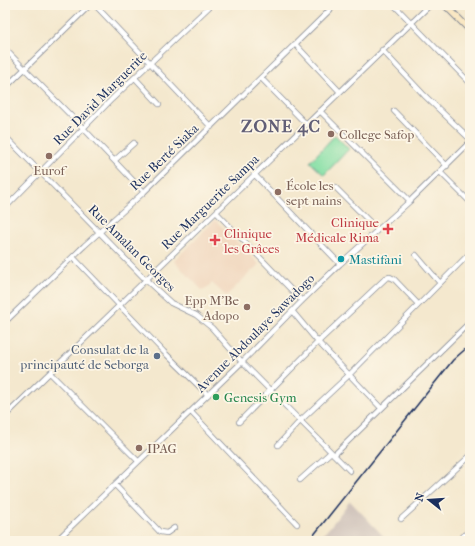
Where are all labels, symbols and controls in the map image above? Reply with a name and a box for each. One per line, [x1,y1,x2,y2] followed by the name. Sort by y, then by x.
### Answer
[50,48,150,148] street label: Rue David Marguerite
[241,116,321,137] district label: ZONE 4C
[127,120,202,193] street label: Rue Berté Siaka
[339,127,414,142] place label: College Safop
[326,129,336,139] marker: College Safop
[44,151,54,161] marker: Eurof
[158,151,263,252] street label: Rue Marguerite Sampa
[33,163,67,178] place label: Eurof
[286,178,342,208] place label: École les sept nains
[273,187,283,197] marker: École les sept nains
[85,201,179,295] street label: Rue Amalan Georges
[295,215,380,245] place label: Clinique Médicale Rima
[382,223,394,235] marker: Clinique Médicale Rima
[223,226,279,256] place label: Clinique les Grâces
[209,234,221,246] marker: Clinique les Grâces
[349,252,402,267] place label: Mastifani
[336,254,346,264] marker: Mastifani
[192,270,318,396] street label: Avenue Abdoulaye Sawadogo
[185,293,240,323] place label: Epp M'Be Adopo
[242,302,252,312] marker: Epp M'Be Adopo
[19,342,150,372] place label: Consulat de la principauté de Seborga
[152,351,162,361] marker: Consulat de la principauté de Seborga
[224,390,297,405] place label: Genesis Gym
[211,392,221,402] marker: Genesis Gym
[147,441,177,456] place label: IPAG
[134,443,144,453] marker: IPAG
[409,480,449,520] north arrow
[412,491,428,503] text: N

